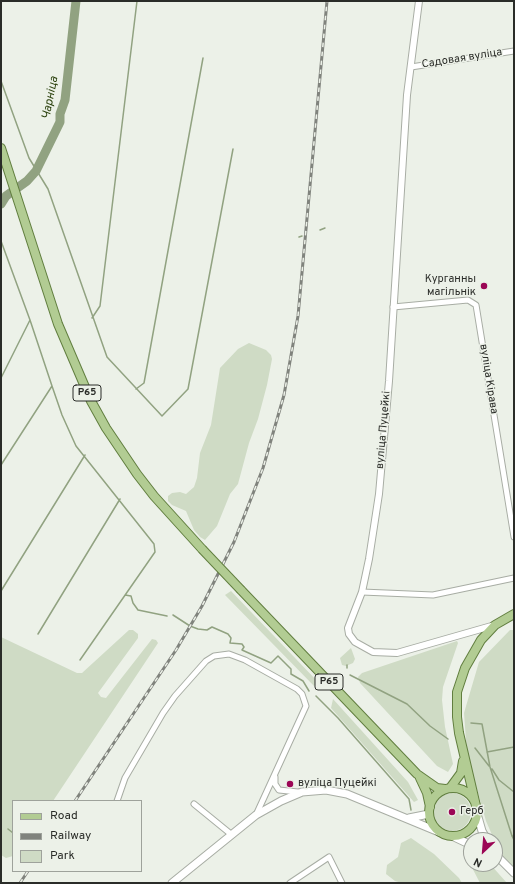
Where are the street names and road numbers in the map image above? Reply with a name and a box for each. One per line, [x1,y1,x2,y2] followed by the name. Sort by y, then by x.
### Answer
[421,46,503,72] street label: Садовая вуліца
[476,343,500,415] street label: вуліца Кірава
[73,385,101,401] road number: Р65
[374,390,394,470] street label: вуліца Пуцейкі
[315,674,343,690] road number: Р65

